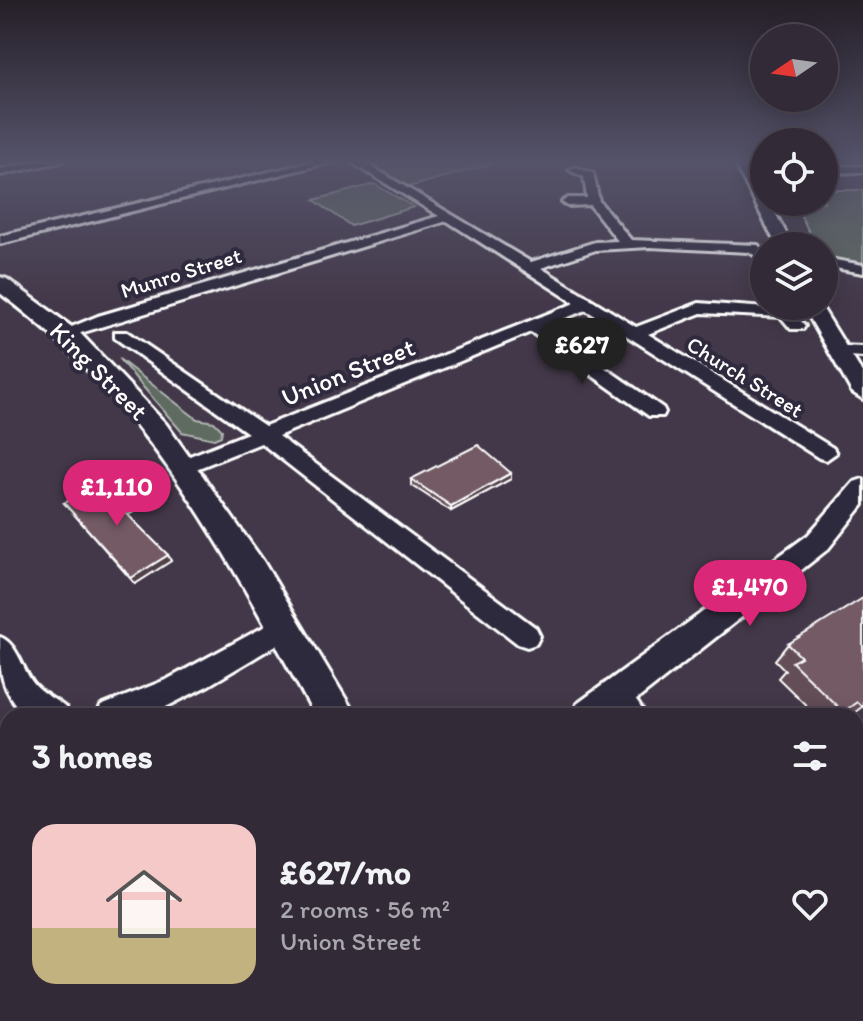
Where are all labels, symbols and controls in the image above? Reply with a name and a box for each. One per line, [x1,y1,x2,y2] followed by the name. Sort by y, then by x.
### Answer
[750,24,838,112] north arrow
[750,24,838,320] map controls
[750,128,838,216] button: locate
[750,232,838,320] button: layers
[117,242,245,304] street label: Munro Street
[43,315,155,427] street label: King Street
[535,318,629,386] pin: £627
[555,328,609,360] text: £627
[277,331,420,413] street label: Union Street
[682,331,808,423] street label: Church Street
[52,460,182,528] pin: £1,110
[81,470,153,502] text: £1,110
[685,560,815,628] pin: £1,470
[712,570,788,602] text: £1,470
[788,734,832,778] icon: filters
[32,736,153,777] text: 3 homes
[280,852,411,893] text: £627/mo
[96,856,192,952] icon: home
[788,882,832,926] icon: heart
[280,893,450,925] text: 2 rooms · 56 m²
[280,925,421,957] text: Union Street

